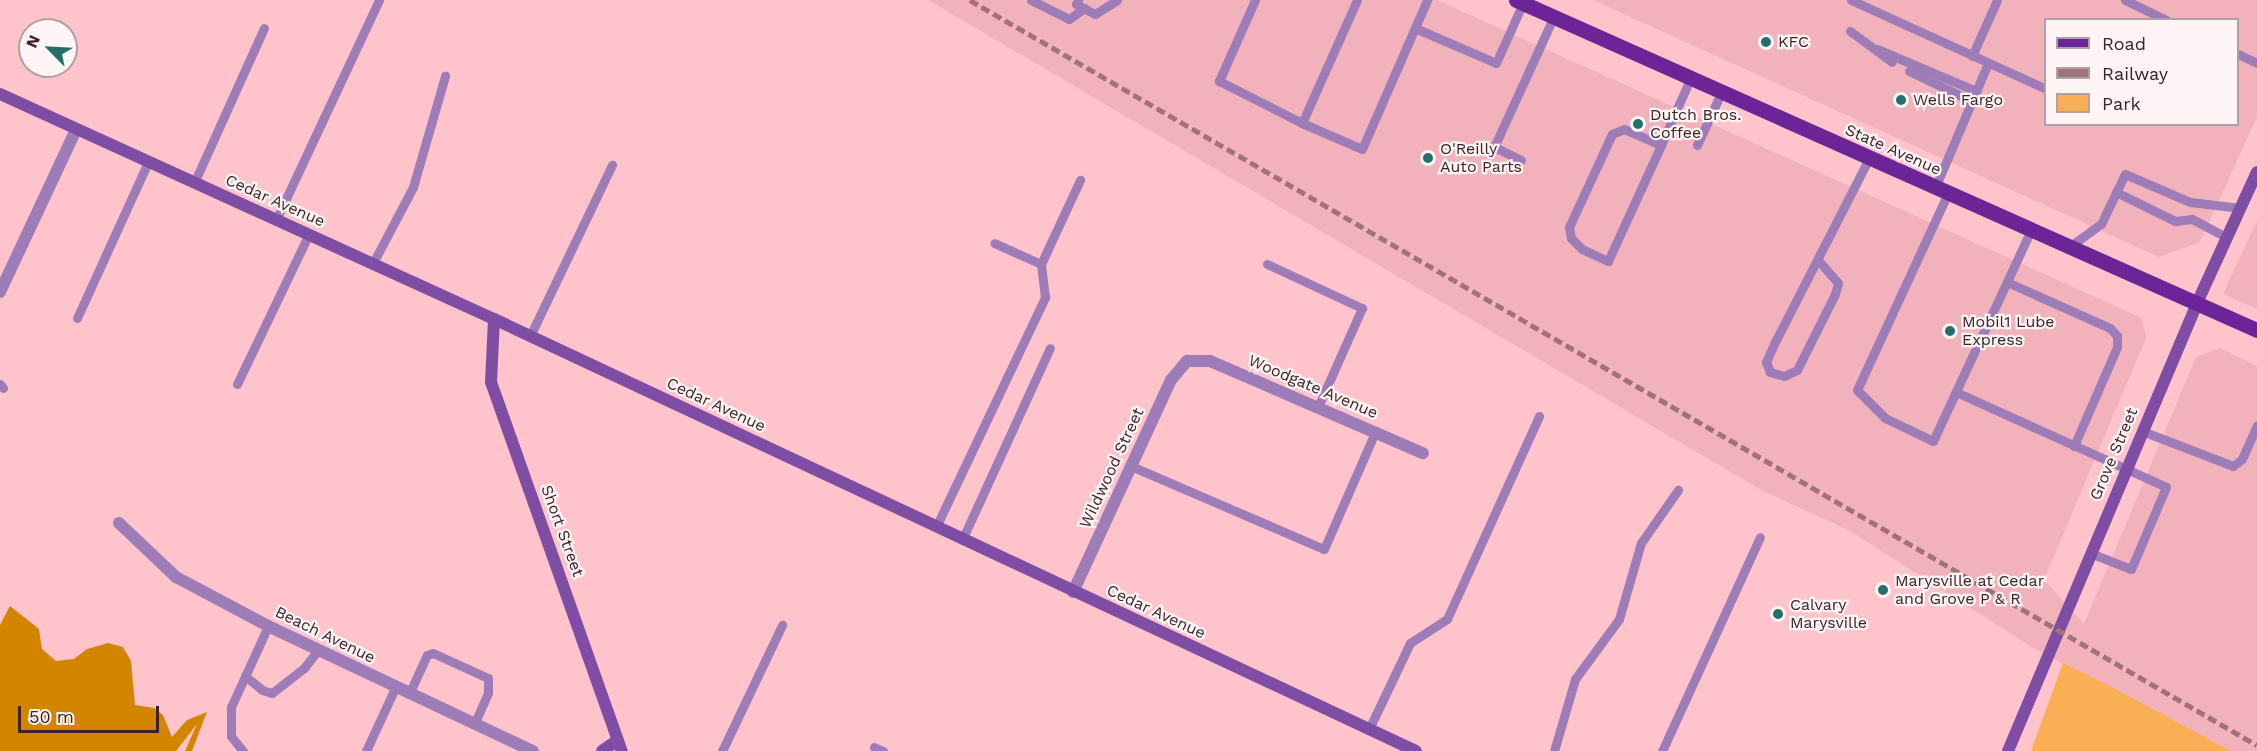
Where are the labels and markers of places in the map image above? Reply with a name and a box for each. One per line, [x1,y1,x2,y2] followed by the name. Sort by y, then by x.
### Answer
[1778,32,1809,52] place label: KFC
[1759,35,1773,49] marker: KFC
[1913,90,2003,110] place label: Wells Fargo
[1894,93,1908,107] marker: Wells Fargo
[1650,105,1741,143] place label: Dutch Bros. Coffee
[1631,117,1645,131] marker: Dutch Bros. Coffee
[1440,139,1522,177] place label: O'Reilly Auto Parts
[1421,151,1435,165] marker: O'Reilly Auto Parts
[1962,312,2055,350] place label: Mobil1 Lube Express
[1943,324,1957,338] marker: Mobil1 Lube Express
[1895,571,2044,609] place label: Marysville at Cedar and Grove P & R
[1876,583,1890,597] marker: Marysville at Cedar and Grove P & R
[1790,595,1867,633] place label: Calvary Marysville
[1771,607,1785,621] marker: Calvary Marysville

